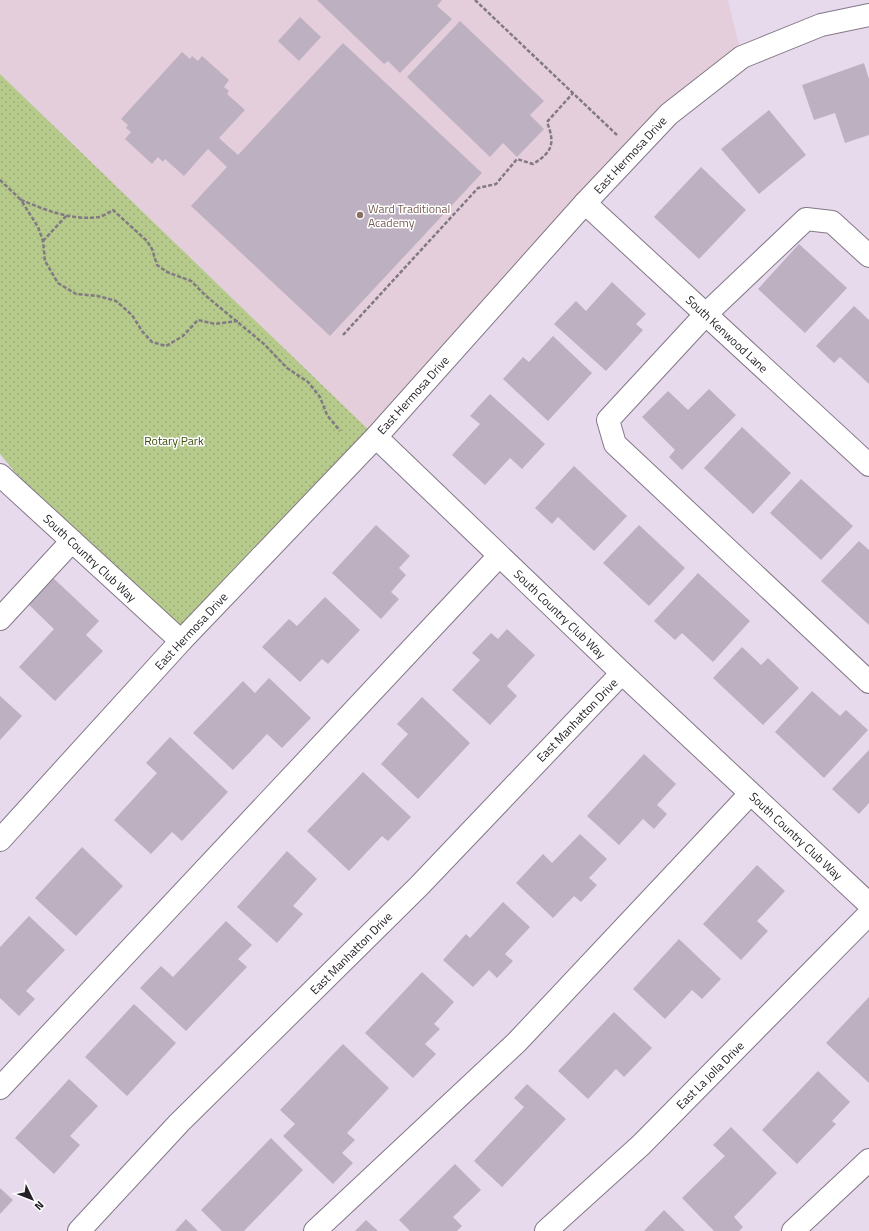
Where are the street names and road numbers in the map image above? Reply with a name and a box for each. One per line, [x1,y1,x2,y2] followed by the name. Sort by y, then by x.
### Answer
[589,112,671,198] street label: East Hermosa Drive
[682,291,772,377] street label: South Kenwood Lane
[372,351,454,439] street label: East Hermosa Drive
[39,510,141,607] street label: South Country Club Way
[510,565,610,663] street label: South Country Club Way
[150,588,232,674] street label: East Hermosa Drive
[532,674,622,766] street label: East Manhatton Drive
[745,788,847,885] street label: South Country Club Way
[305,907,397,999] street label: East Manhatton Drive
[672,1037,748,1113] street label: East La Jolla Drive

